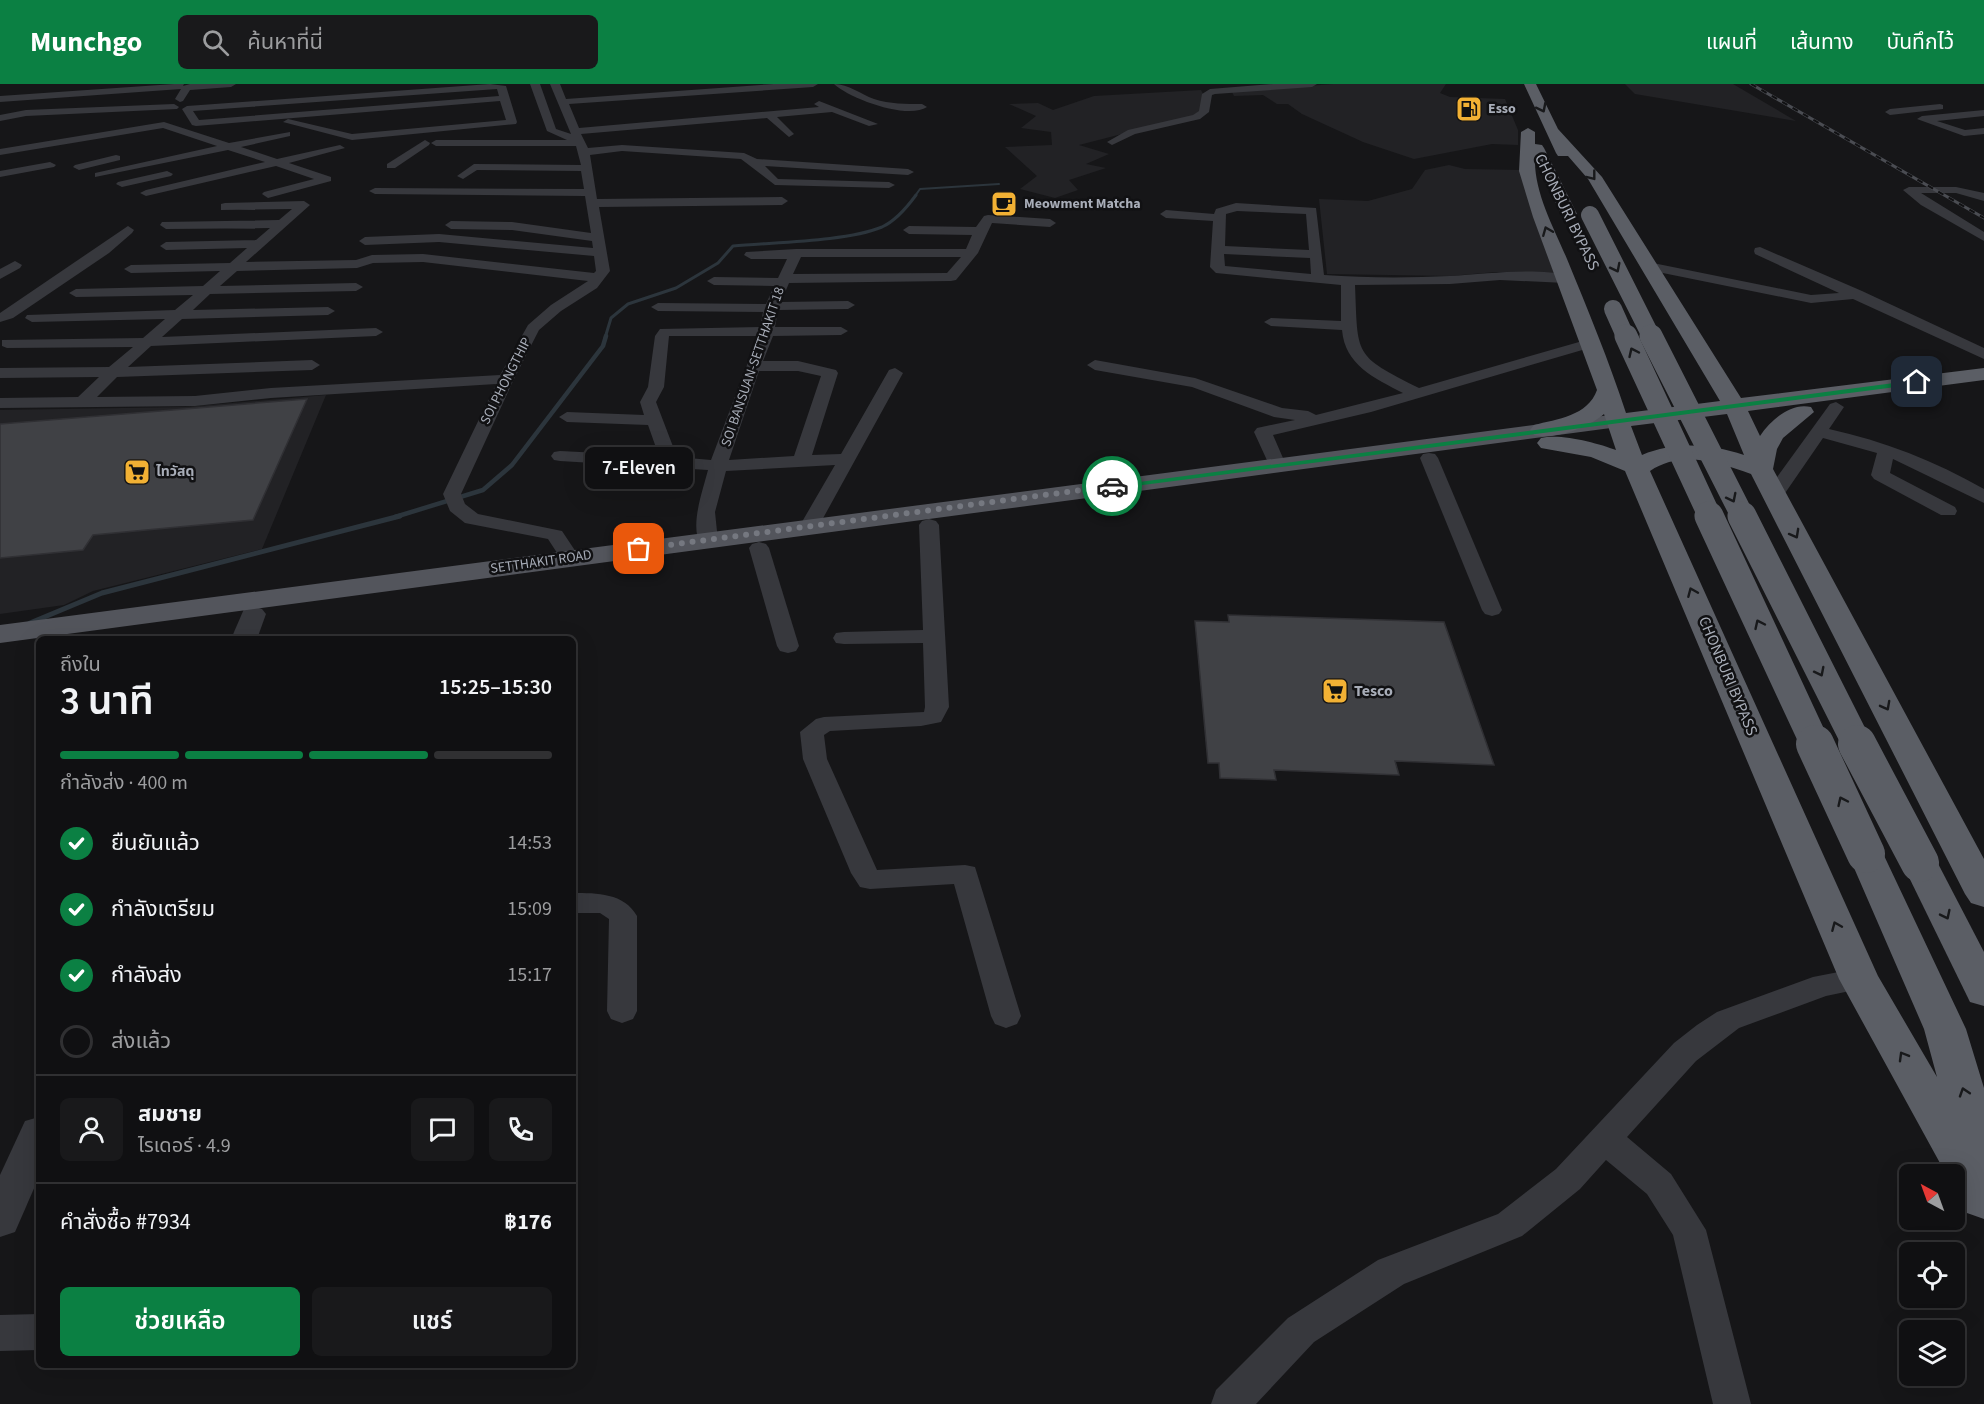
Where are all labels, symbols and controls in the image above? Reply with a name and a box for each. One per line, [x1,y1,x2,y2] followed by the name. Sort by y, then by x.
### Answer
[178,15,598,69] search box
[30,22,142,62] text: Munchgo
[199,26,232,59] icon: search
[247,26,323,58] text: ค้นหาที่นี่
[1706,27,1757,57] text: แผนที่
[1790,27,1854,57] text: เส้นทาง
[1887,27,1954,57] text: บันทึกไว้
[1454,94,1484,124] fuel station icon: Esso
[1488,99,1516,119] place label: Esso
[1535,102,1546,112] one-way arrow
[1529,150,1605,274] street label: CHONBURI BYPASS
[1585,169,1596,180] one-way arrow
[989,189,1019,219] cafe icon: Meowment Matcha
[1024,194,1141,214] place label: Meowment Matcha
[1542,226,1554,237] one-way arrow
[1609,261,1620,272] one-way arrow
[716,284,790,450] street label: SOI BANSUAN-SETTHAKIT 18
[475,334,537,428] street label: SOI PHONGTHIP
[1628,348,1640,359] one-way arrow
[1891,356,1942,407] pin
[1900,365,1933,398] icon: home
[585,447,693,489] callout: 7-Eleven
[602,454,676,482] text: 7-Eleven
[1082,456,1142,516] courier
[122,457,152,487] supermarket icon: ไทวัสดุ
[156,462,194,482] place label: ไทวัสดุ
[1096,470,1129,503] icon: car
[1725,492,1737,503] one-way arrow
[613,523,664,574] pin
[1788,528,1799,538] one-way arrow
[622,532,655,565] icon: bag
[489,545,593,579] street label: SETTHAKIT ROAD
[1687,588,1699,599] one-way arrow
[1693,613,1763,739] street label: CHONBURI BYPASS
[1755,620,1767,631] one-way arrow
[60,651,101,679] text: ถึงใน
[1813,666,1825,677] one-way arrow
[439,671,552,703] text: 15:25–15:30
[60,674,154,730] text: 3 นาที
[1320,676,1350,706] supermarket icon: Tesco
[1354,680,1393,702] place label: Tesco
[1879,700,1890,711] one-way arrow
[60,769,188,797] text: กำลังส่ง · 400 m
[1837,796,1849,807] one-way arrow
[60,827,93,860] icon: check
[111,827,200,859] text: ยืนยันแล้ว
[507,829,552,857] text: 14:53
[60,893,93,926] icon: check
[111,893,215,925] text: กำลังเตรียม
[507,895,552,923] text: 15:09
[1939,909,1951,920] one-way arrow
[1831,921,1843,932] one-way arrow
[60,959,93,992] icon: check
[111,959,182,991] text: กำลังส่ง
[507,961,552,989] text: 15:17
[111,1025,171,1057] text: ส่งแล้ว
[1899,1052,1910,1062] one-way arrow
[1959,1087,1971,1098] one-way arrow
[60,1098,123,1161] button: person
[138,1098,202,1130] text: สมชาย
[411,1098,474,1161] button: chat
[489,1098,552,1161] button: phone
[138,1132,231,1160] text: ไรเดอร์ · 4.9
[1899,1164,1965,1230] north arrow
[1899,1164,1965,1386] map controls
[60,1206,191,1238] text: คำสั่งซื้อ #7934
[504,1206,552,1238] text: ฿176
[1899,1242,1965,1308] button: locate
[60,1287,300,1356] button: ช่วยเหลือ
[312,1287,552,1356] button: แชร์
[1899,1320,1965,1386] button: layers

